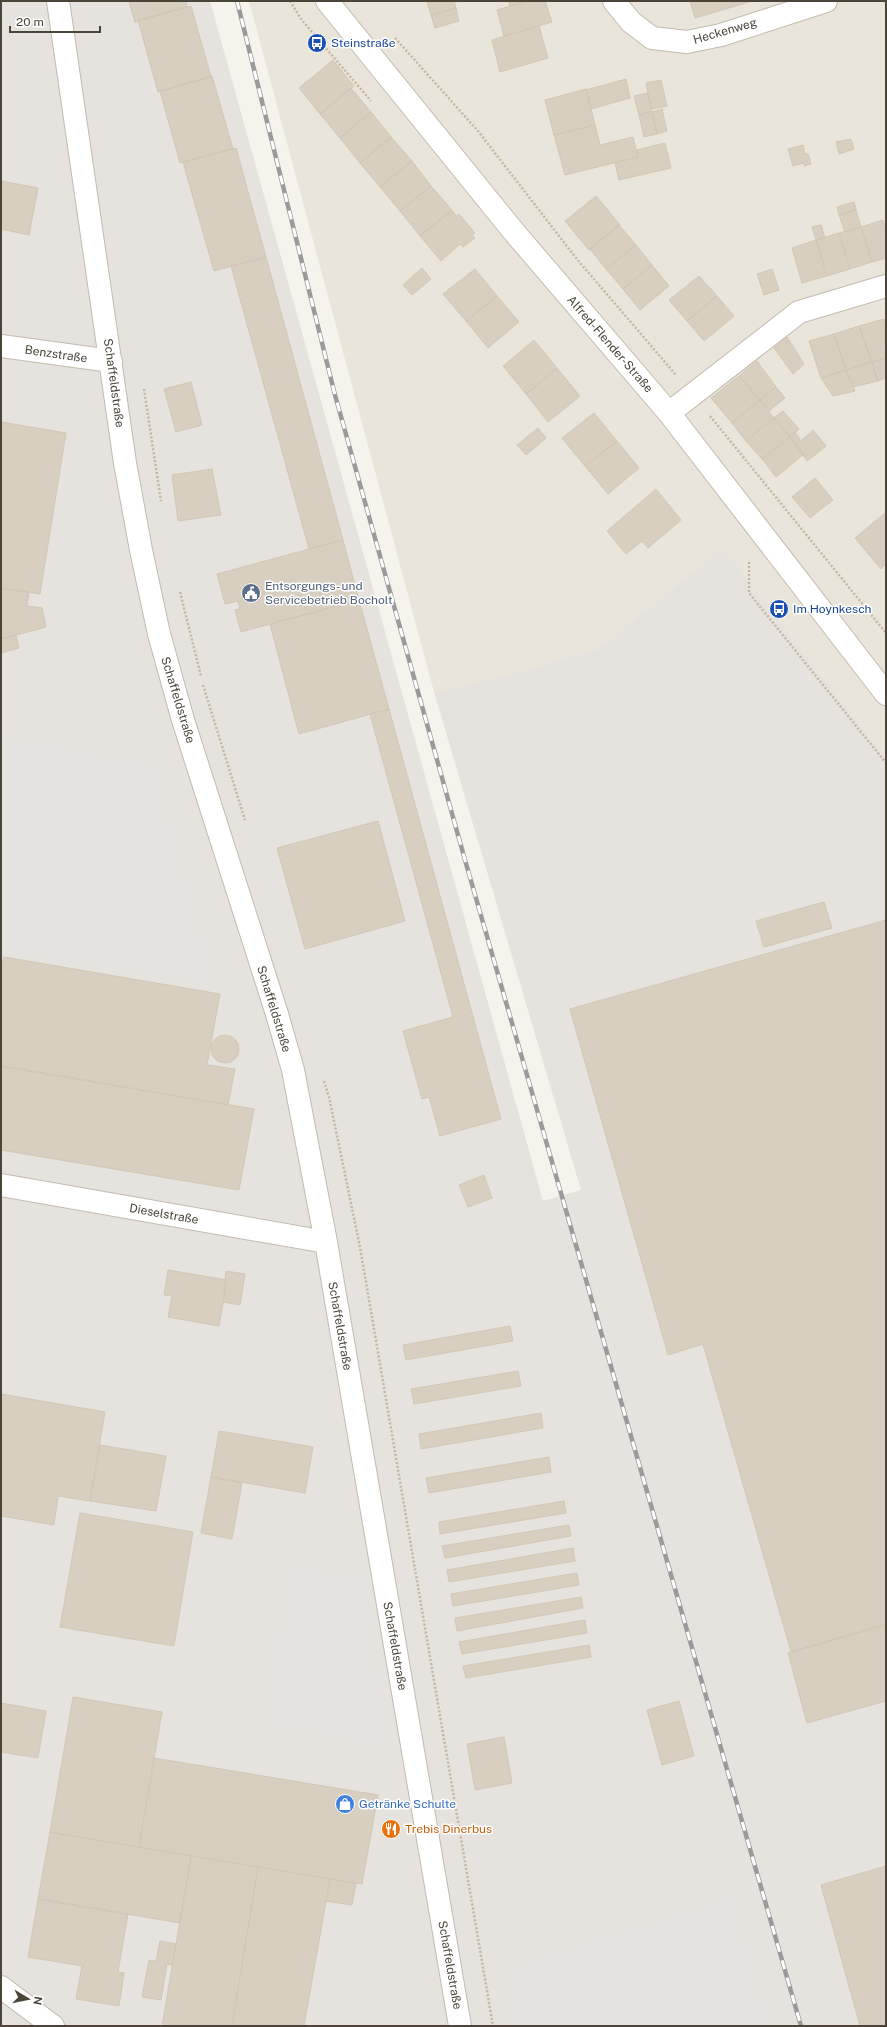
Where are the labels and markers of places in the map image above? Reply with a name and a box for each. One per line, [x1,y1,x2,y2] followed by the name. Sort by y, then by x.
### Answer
[306,32,328,54] bus stop icon: Steinstraße
[331,36,396,50] place label: Steinstraße
[265,579,393,607] place label: Entsorgungs- und Servicebetrieb Bocholt
[240,582,262,604] public building icon: Entsorgungs- und Servicebetrieb Bocholt
[768,598,790,620] bus stop icon: Im Hoynkesch
[793,602,872,616] place label: Im Hoynkesch
[334,1793,356,1815] shop icon: Getränke Schulte
[359,1797,456,1811] place label: Getränke Schulte
[380,1818,402,1840] restaurant icon: Trebis Dinerbus
[405,1822,492,1836] place label: Trebis Dinerbus

